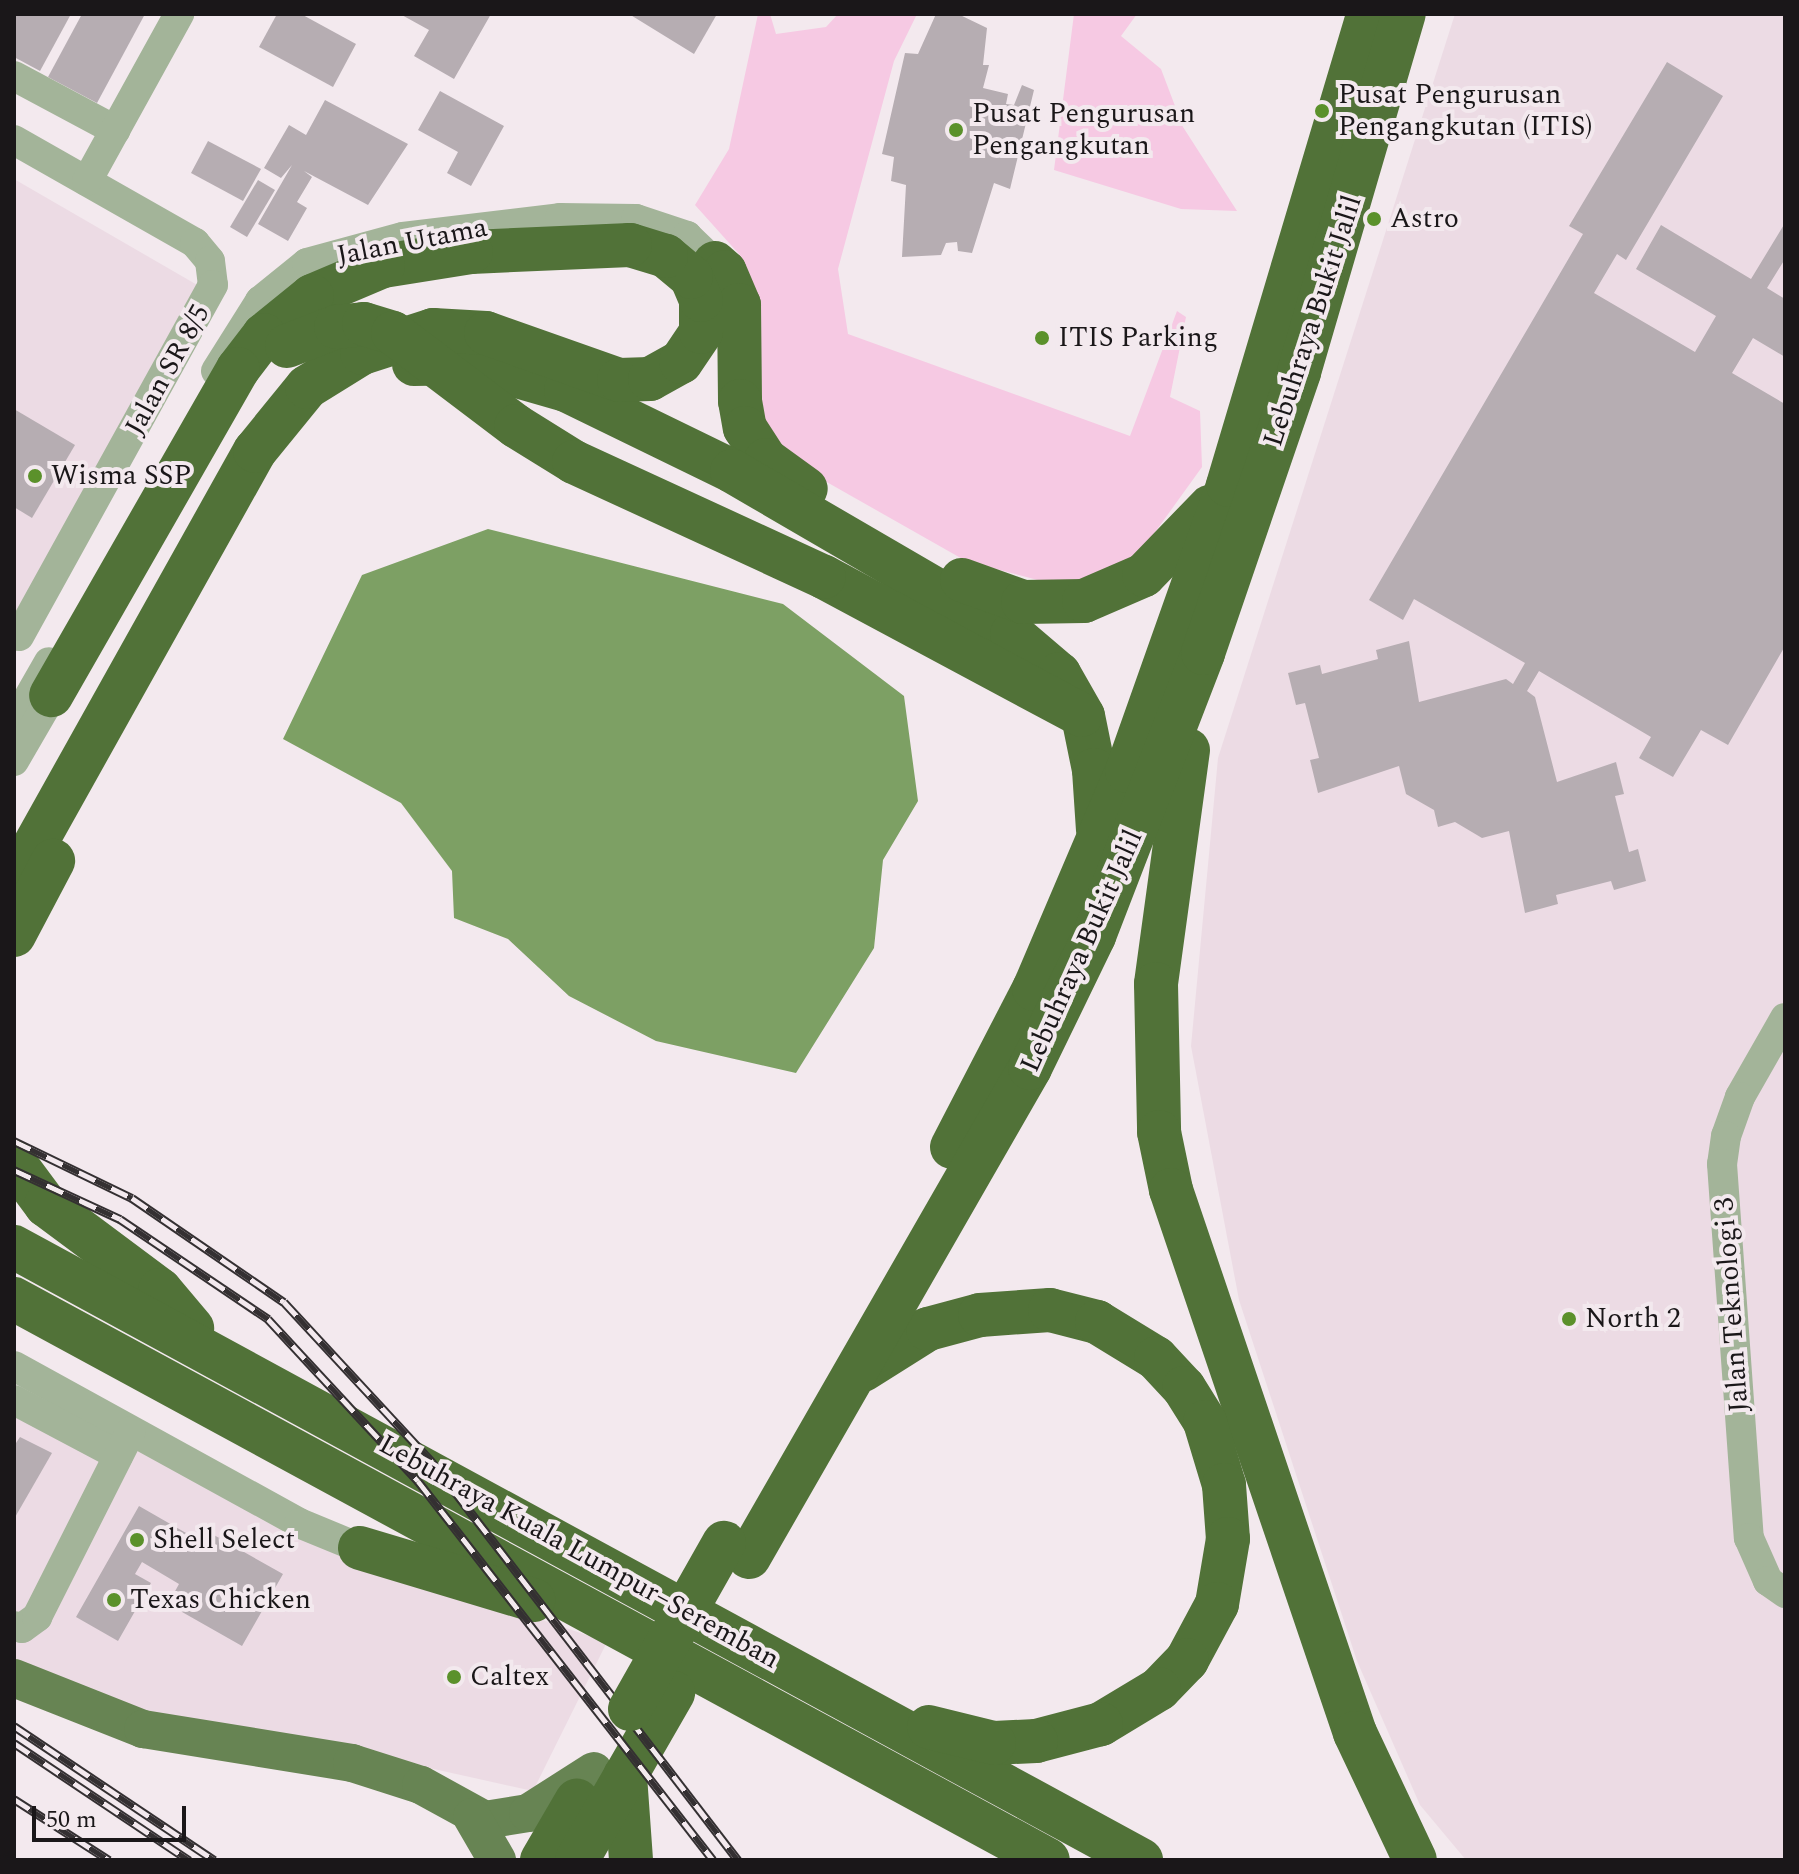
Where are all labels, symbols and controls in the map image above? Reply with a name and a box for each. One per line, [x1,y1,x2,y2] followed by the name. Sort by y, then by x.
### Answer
[1338,78,1592,144] place label: Pusat Pengurusan Pengangkutan (ITIS)
[972,97,1195,163] place label: Pusat Pengurusan Pengangkutan
[1313,102,1331,120] marker: Pusat Pengurusan Pengangkutan (ITIS)
[947,121,965,139] marker: Pusat Pengurusan Pengangkutan
[1257,191,1369,451] street label: Lebuhraya Bukit Jalil
[1390,202,1459,236] place label: Astro
[1365,210,1383,228] marker: Astro
[334,211,490,273] street label: Jalan Utama
[118,299,218,441] street label: Jalan SR 8/5
[1058,321,1218,355] place label: ITIS Parking
[1033,329,1051,347] marker: ITIS Parking
[51,459,191,493] place label: Wisma SSP
[26,467,44,485] marker: Wisma SSP
[1013,825,1151,1077] street label: Lebuhraya Bukit Jalil
[1708,1196,1756,1414] street label: Jalan Teknologi 3
[1585,1302,1681,1336] place label: North 2
[1560,1310,1578,1328] marker: North 2
[373,1428,785,1676] street label: Lebuhraya Kuala Lumpur–Seremban
[153,1523,295,1557] place label: Shell Select
[128,1531,146,1549] marker: Shell Select
[130,1583,311,1617] place label: Texas Chicken
[105,1591,123,1609] marker: Texas Chicken
[470,1660,549,1694] place label: Caltex
[445,1668,463,1686] marker: Caltex
[36,1790,190,1840] scale bar
[46,1802,97,1838] text: 50 m

